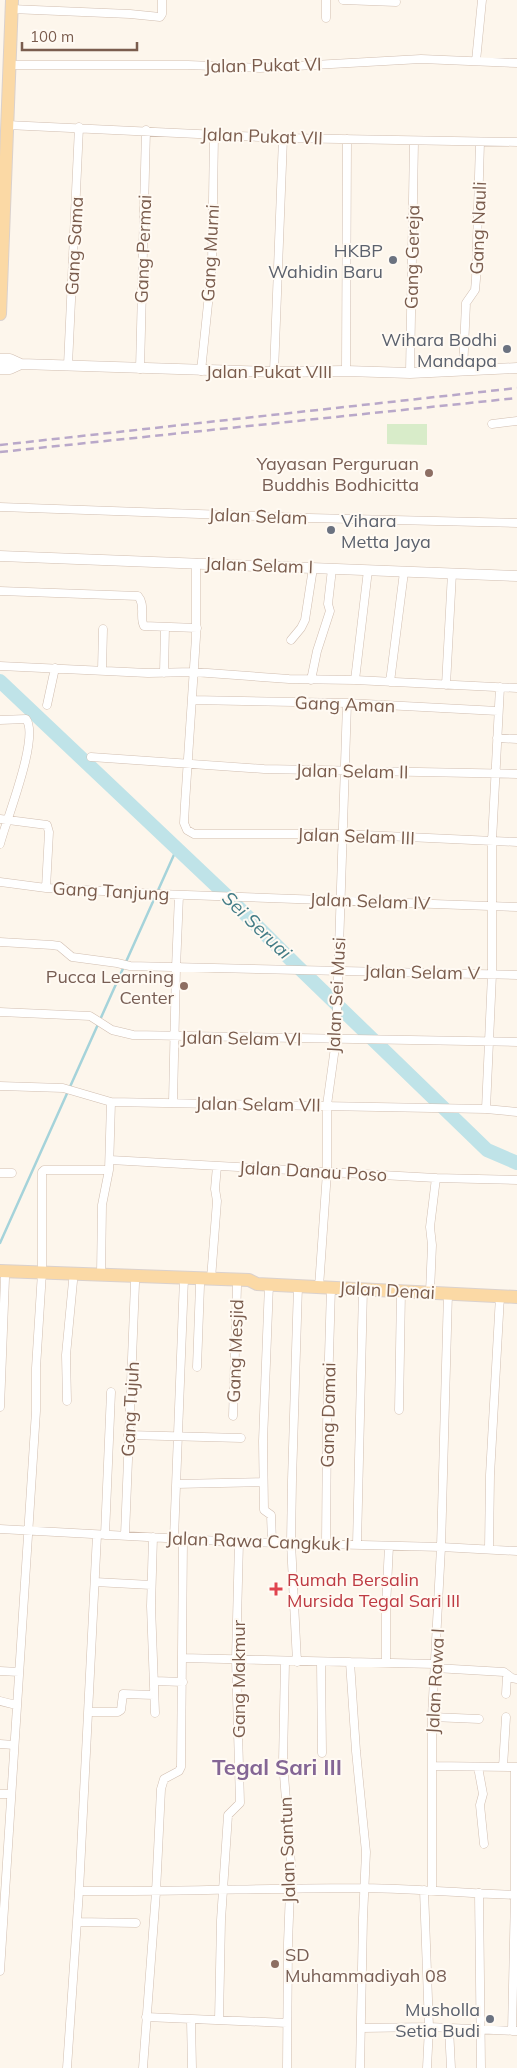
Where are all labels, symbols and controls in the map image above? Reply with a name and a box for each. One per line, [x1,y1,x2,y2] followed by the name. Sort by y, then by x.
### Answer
[22,20,138,52] scale bar
[30,27,74,46] text: 100 m
[204,52,322,78] street label: Jalan Pukat VI
[201,122,323,150] street label: Jalan Pukat VII
[465,181,491,275] street label: Gang Nauli
[130,194,156,304] street label: Gang Permai
[60,196,88,296] street label: Gang Sama
[196,204,224,302] street label: Gang Murni
[400,205,424,309] street label: Gang Gereja
[268,239,383,283] place label: HKBP Wahidin Baru
[387,254,399,266] marker: HKBP Wahidin Baru
[381,328,497,372] place label: Wihara Bodhi Mandapa
[501,343,513,355] marker: Wihara Bodhi Mandapa
[206,360,332,383] street label: Jalan Pukat VIII
[256,452,419,496] place label: Yayasan Perguruan Buddhis Bodhicitta
[423,467,435,479] marker: Yayasan Perguruan Buddhis Bodhicitta
[208,503,308,529] street label: Jalan Selam
[341,509,431,553] place label: Vihara Metta Jaya
[325,524,337,536] marker: Vihara Metta Jaya
[204,552,314,578] street label: Jalan Selam I
[294,691,396,717] street label: Gang Aman
[295,759,409,783] street label: Jalan Selam II
[297,822,415,850] street label: Jalan Selam III
[52,876,170,906] street label: Gang Tanjung
[217,886,297,964] water label: Sei Seruai
[309,887,431,915] street label: Jalan Selam IV
[321,936,351,1054] street label: Jalan Sei Musi
[364,959,481,985] street label: Jalan Selam V
[46,965,174,1009] place label: Pucca Learning Center
[178,980,190,992] marker: Pucca Learning Center
[180,1025,302,1051] street label: Jalan Selam VI
[195,1091,321,1117] street label: Jalan Selam VII
[238,1156,388,1186] street label: Jalan Danau Poso
[339,1276,435,1304] street label: Jalan Denai
[222,1299,248,1403] street label: Gang Mesjid
[116,1361,144,1457] street label: Gang Tujuh
[316,1362,340,1468] street label: Gang Damai
[166,1526,350,1556] street label: Jalan Rawa Cangkuk I
[287,1568,460,1612] place label: Rumah Bersalin Mursida Tegal Sari III
[269,1582,283,1596] marker: Rumah Bersalin Mursida Tegal Sari III
[227,1619,250,1738] street label: Gang Makmur
[421,1628,449,1734] street label: Jalan Rawa I
[212,1753,342,1781] district label: Tegal Sari III
[274,1796,300,1904] street label: Jalan Santun
[285,1943,447,1987] place label: SD Muhammadiyah 08
[269,1958,281,1970] marker: SD Muhammadiyah 08
[395,1998,480,2042] place label: Musholla Setia Budi
[484,2013,496,2025] marker: Musholla Setia Budi

